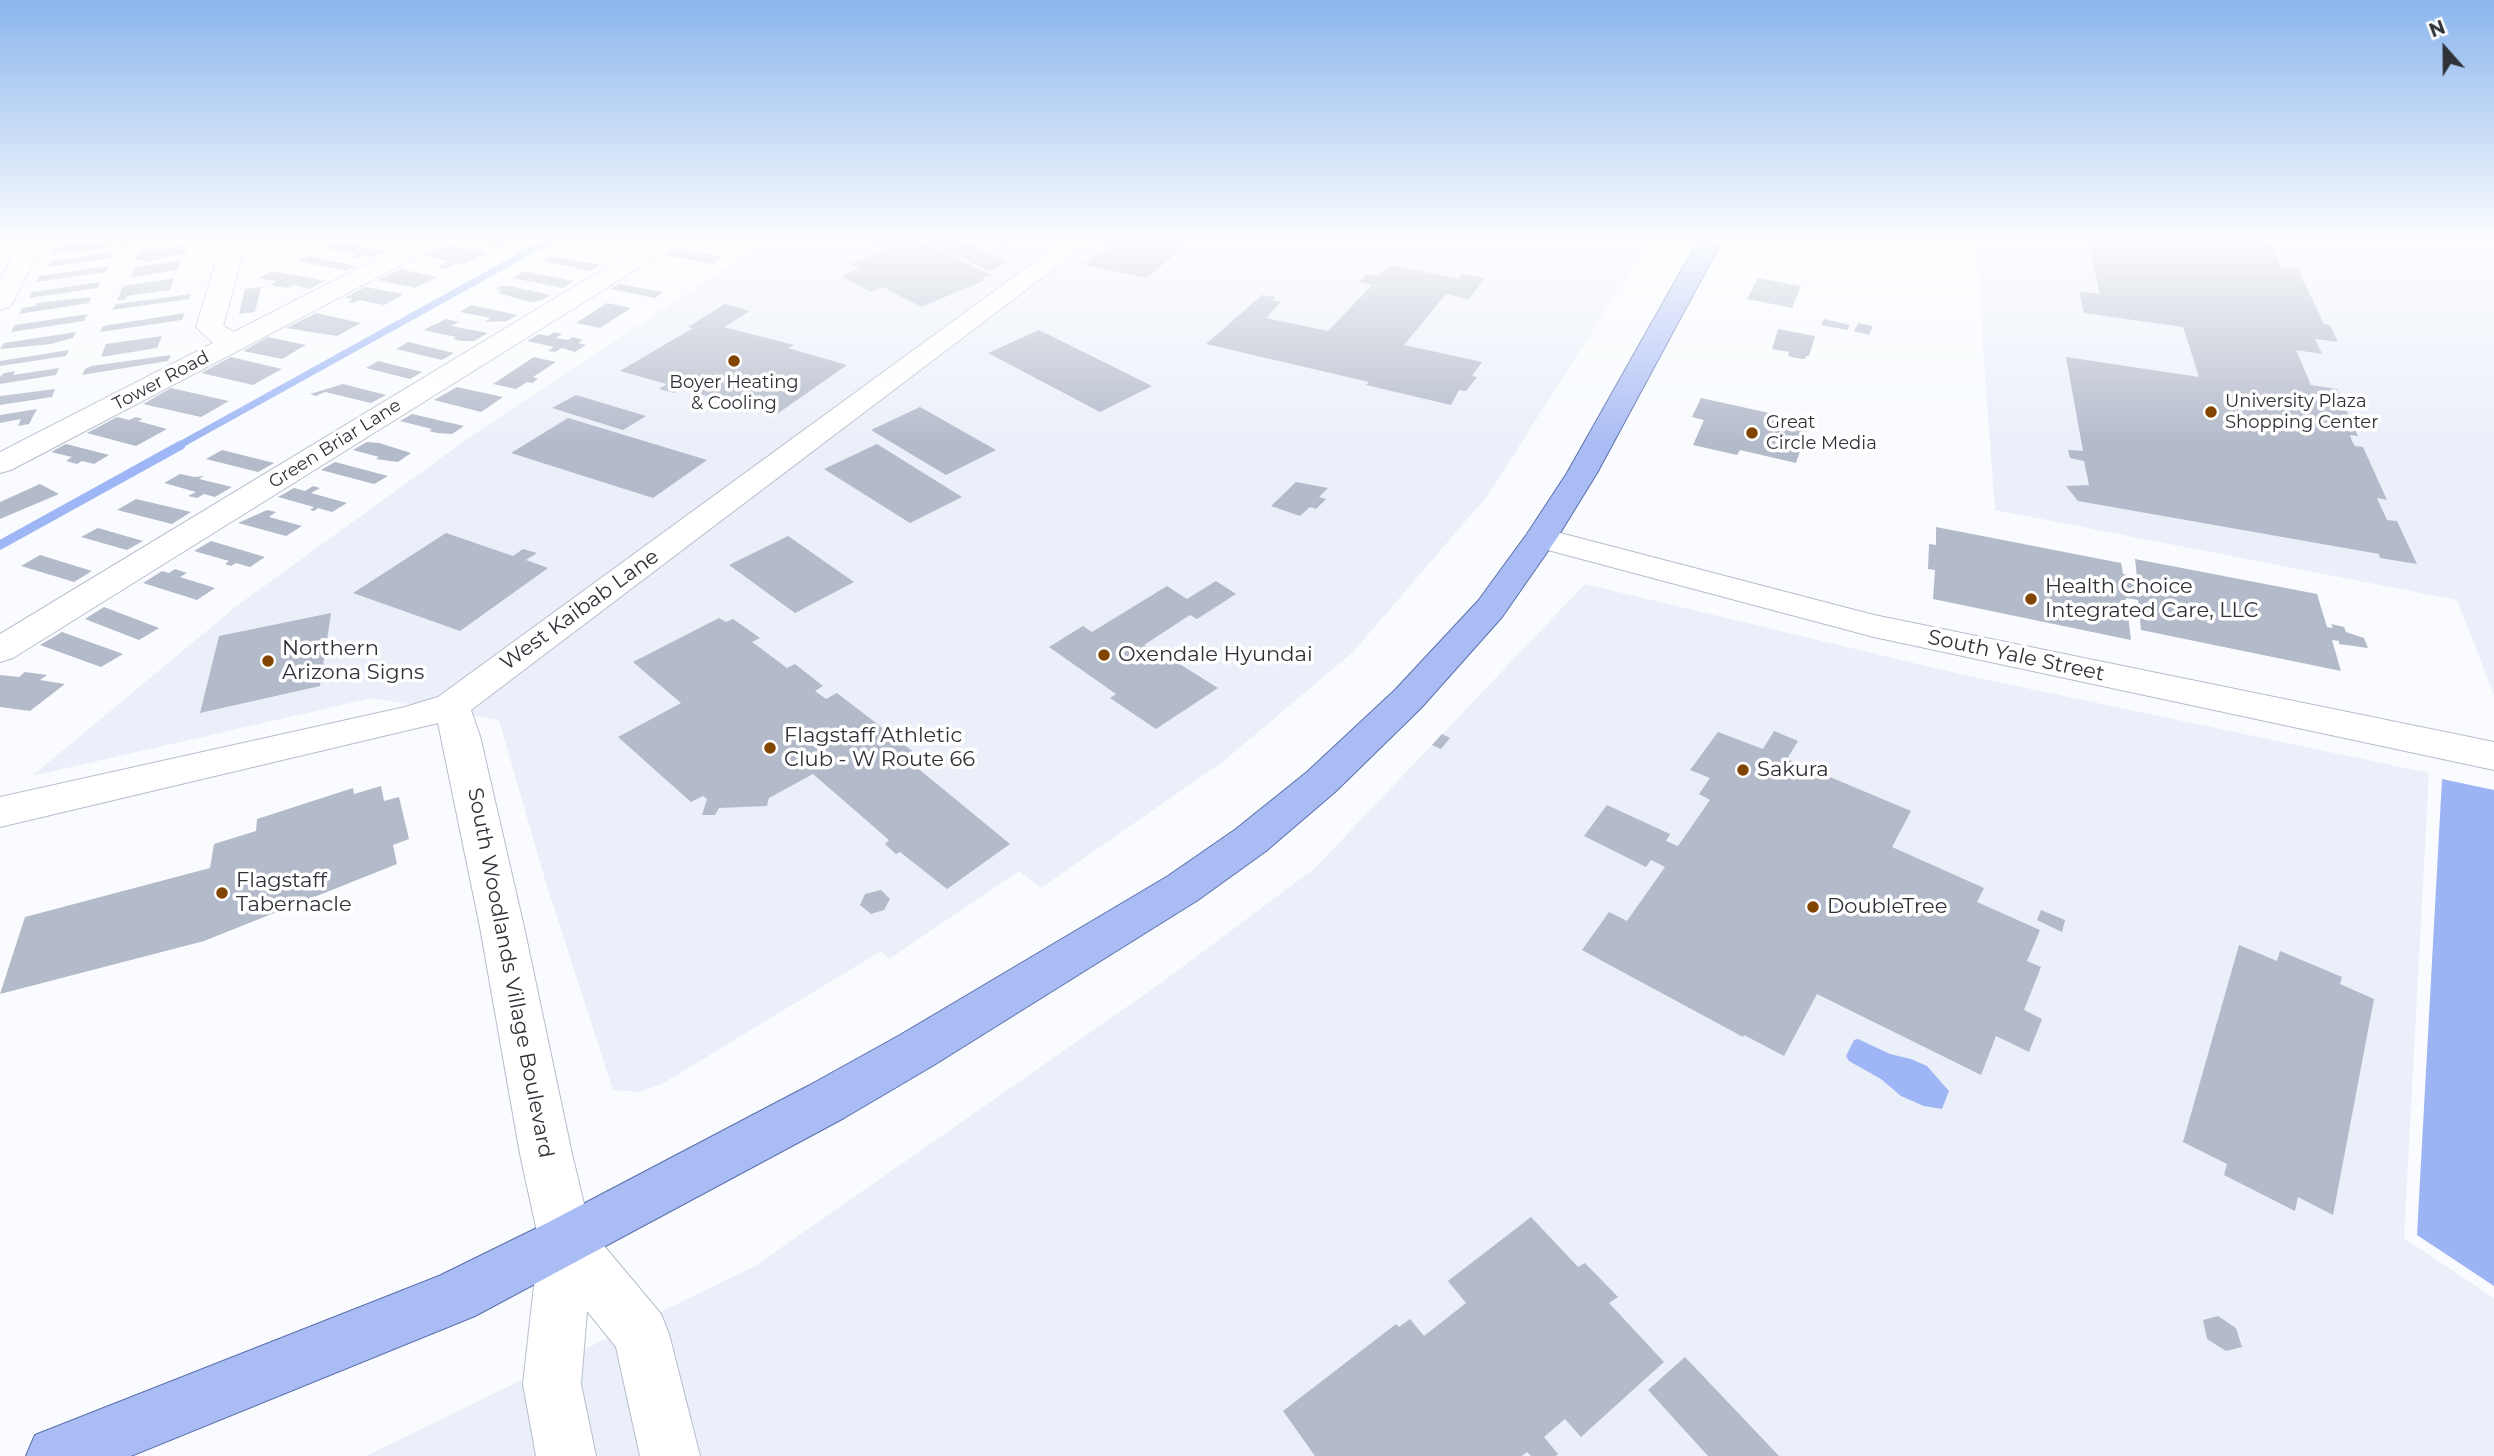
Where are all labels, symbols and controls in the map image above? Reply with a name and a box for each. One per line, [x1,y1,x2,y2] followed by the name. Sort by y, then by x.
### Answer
[2410,14,2480,84] north arrow
[2426,15,2449,42] text: N
[109,347,213,415] street label: Tower Road
[726,353,742,369] marker: Boyer Heating & Cooling
[669,372,799,414] place label: Boyer Heating & Cooling
[2225,391,2378,434] place label: University Plaza Shopping Center
[265,395,405,493] street label: Green Briar Lane
[2203,404,2219,420] marker: University Plaza Shopping Center
[1766,412,1877,454] place label: Great Circle Media
[1744,425,1760,441] marker: Great Circle Media
[496,544,664,676] street label: West Kaibab Lane
[2045,574,2258,624] place label: Health Choice Integrated Care, LLC
[2023,591,2039,607] marker: Health Choice Integrated Care, LLC
[1925,625,2107,687] street label: South Yale Street
[282,636,424,686] place label: Northern Arizona Signs
[1118,642,1313,668] place label: Oxendale Hyundai
[1096,647,1112,663] marker: Oxendale Hyundai
[260,653,276,669] marker: Northern Arizona Signs
[784,723,975,773] place label: Flagstaff Athletic Club - W Route 66
[762,740,778,756] marker: Flagstaff Athletic Club - W Route 66
[1757,757,1829,783] place label: Sakura
[1735,762,1751,778] marker: Sakura
[462,786,558,1160] street label: South Woodlands Village Boulevard
[236,868,352,918] place label: Flagstaff Tabernacle
[214,885,230,901] marker: Flagstaff Tabernacle
[1827,894,1947,920] place label: DoubleTree
[1805,899,1821,915] marker: DoubleTree

